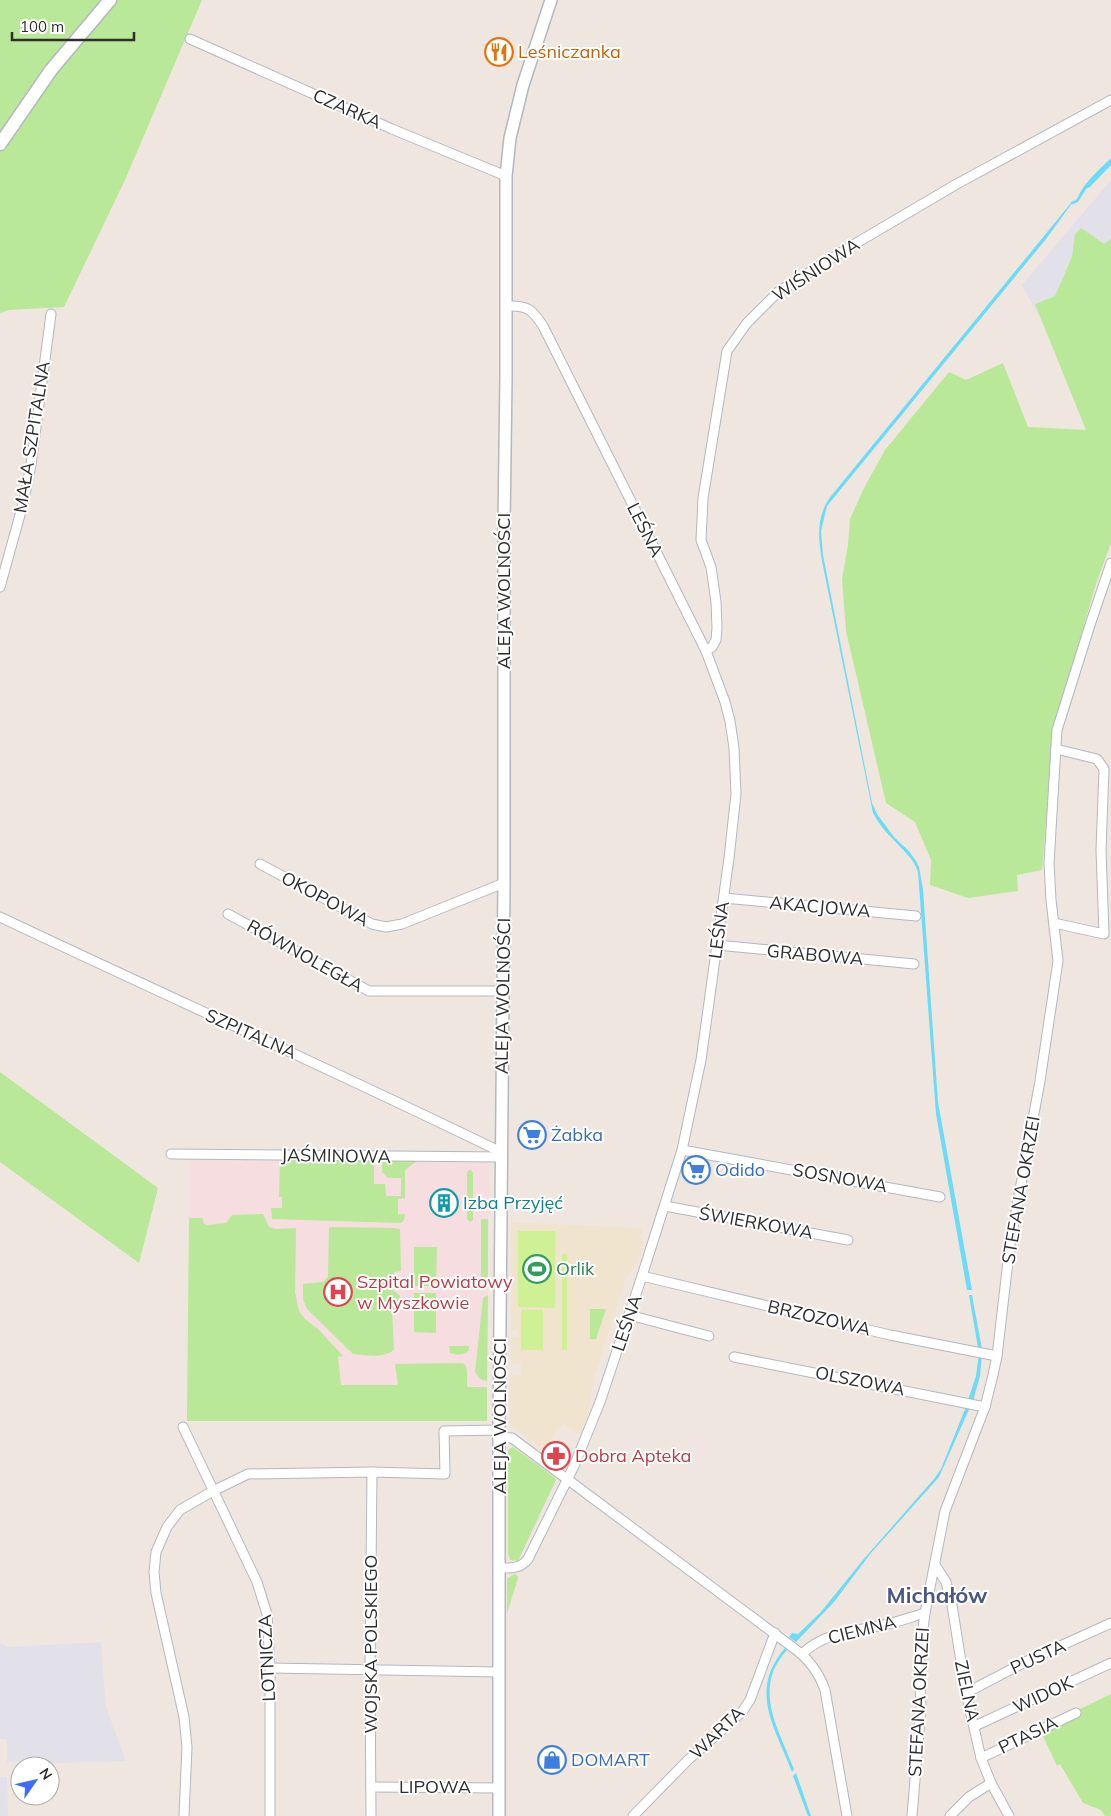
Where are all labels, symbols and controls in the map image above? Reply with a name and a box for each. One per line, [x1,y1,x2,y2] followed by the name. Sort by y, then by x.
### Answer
[12,10,135,42] scale bar
[20,17,64,36] text: 100 m
[484,37,514,67] restaurant icon: Leśniczanka
[518,40,621,63] place label: Leśniczanka
[309,83,385,134] street label: CZARKA
[768,233,864,306] street label: WIŚNIOWA
[8,359,55,515] street label: MAŁA SZPITALNA
[622,499,669,561] street label: LEŚNA
[492,513,515,669] street label: ALEJA WOLNOŚCI
[277,866,373,931] street label: OKOPOWA
[769,891,871,922] street label: AKACJOWA
[703,900,734,960] street label: LEŚNA
[243,914,367,997] street label: RÓWNOLEGŁA
[490,918,515,1074] street label: ALEJA WOLNOŚCI
[766,939,864,970] street label: GRABOWA
[202,1003,300,1064] street label: SZPITALNA
[996,1114,1045,1266] street label: STEFANA OKRZEI
[517,1120,547,1150] supermarket icon: Żabka
[551,1123,603,1146] place label: Żabka
[281,1143,391,1168] street label: JAŚMINOWA
[681,1155,711,1185] supermarket icon: Odido
[715,1158,765,1181] place label: Odido
[791,1158,889,1197] street label: SOSNOWA
[429,1188,459,1218] building icon: Izba Przyjęć
[463,1191,563,1214] place label: Izba Przyjęć
[697,1201,815,1244] street label: ŚWIERKOWA
[522,1254,552,1284] sports icon: Orlik
[556,1257,595,1280] place label: Orlik
[357,1270,513,1314] place label: Szpital Powiatowy w Myszkowie
[323,1277,353,1307] hospital icon: Szpital Powiatowy w Myszkowie
[606,1292,647,1354] street label: LEŚNA
[765,1294,873,1341] street label: BRZOZOWA
[488,1338,511,1494] street label: ALEJA WOLNOŚCI
[813,1361,907,1400] street label: OLSZOWA
[541,1441,571,1471] pharmacy icon: Dobra Apteka
[575,1444,691,1467] place label: Dobra Apteka
[359,1555,382,1733] street label: WOJSKA POLSKIEGO
[887,1581,988,1609] district label: Michałów
[825,1610,898,1649] street label: CIEMNA
[253,1614,280,1702] street label: LOTNICZA
[903,1627,934,1777] street label: STEFANA OKRZEI
[1006,1634,1069,1679] street label: PUSTA
[950,1658,985,1724] street label: ZIELNA
[1009,1670,1077,1718] street label: WIDOK
[685,1701,749,1764] street label: WARTA
[994,1710,1061,1759] street label: PTASIA
[537,1745,567,1775] shop icon: DOMART
[571,1748,650,1771] place label: DOMART
[10,1756,60,1806] north arrow
[35,1764,56,1783] text: N
[399,1775,471,1798] street label: LIPOWA

